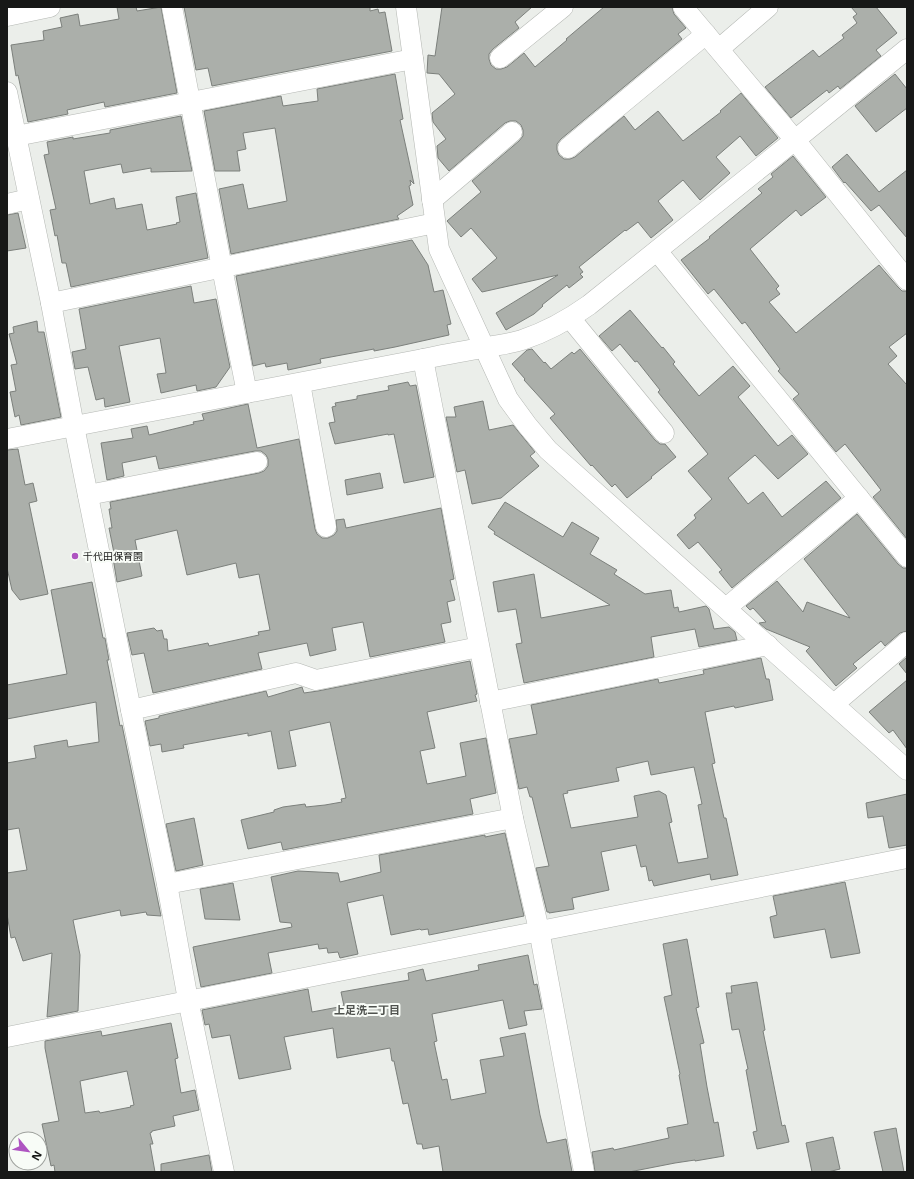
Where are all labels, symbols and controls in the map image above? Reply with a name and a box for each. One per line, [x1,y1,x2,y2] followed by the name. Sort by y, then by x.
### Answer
[83,549,143,563] place label: 千代田保育園
[70,551,80,561] marker: 千代田保育園
[334,1002,400,1017] district label: 上足洗二丁目
[8,1131,48,1171] north arrow
[28,1149,46,1164] text: N

